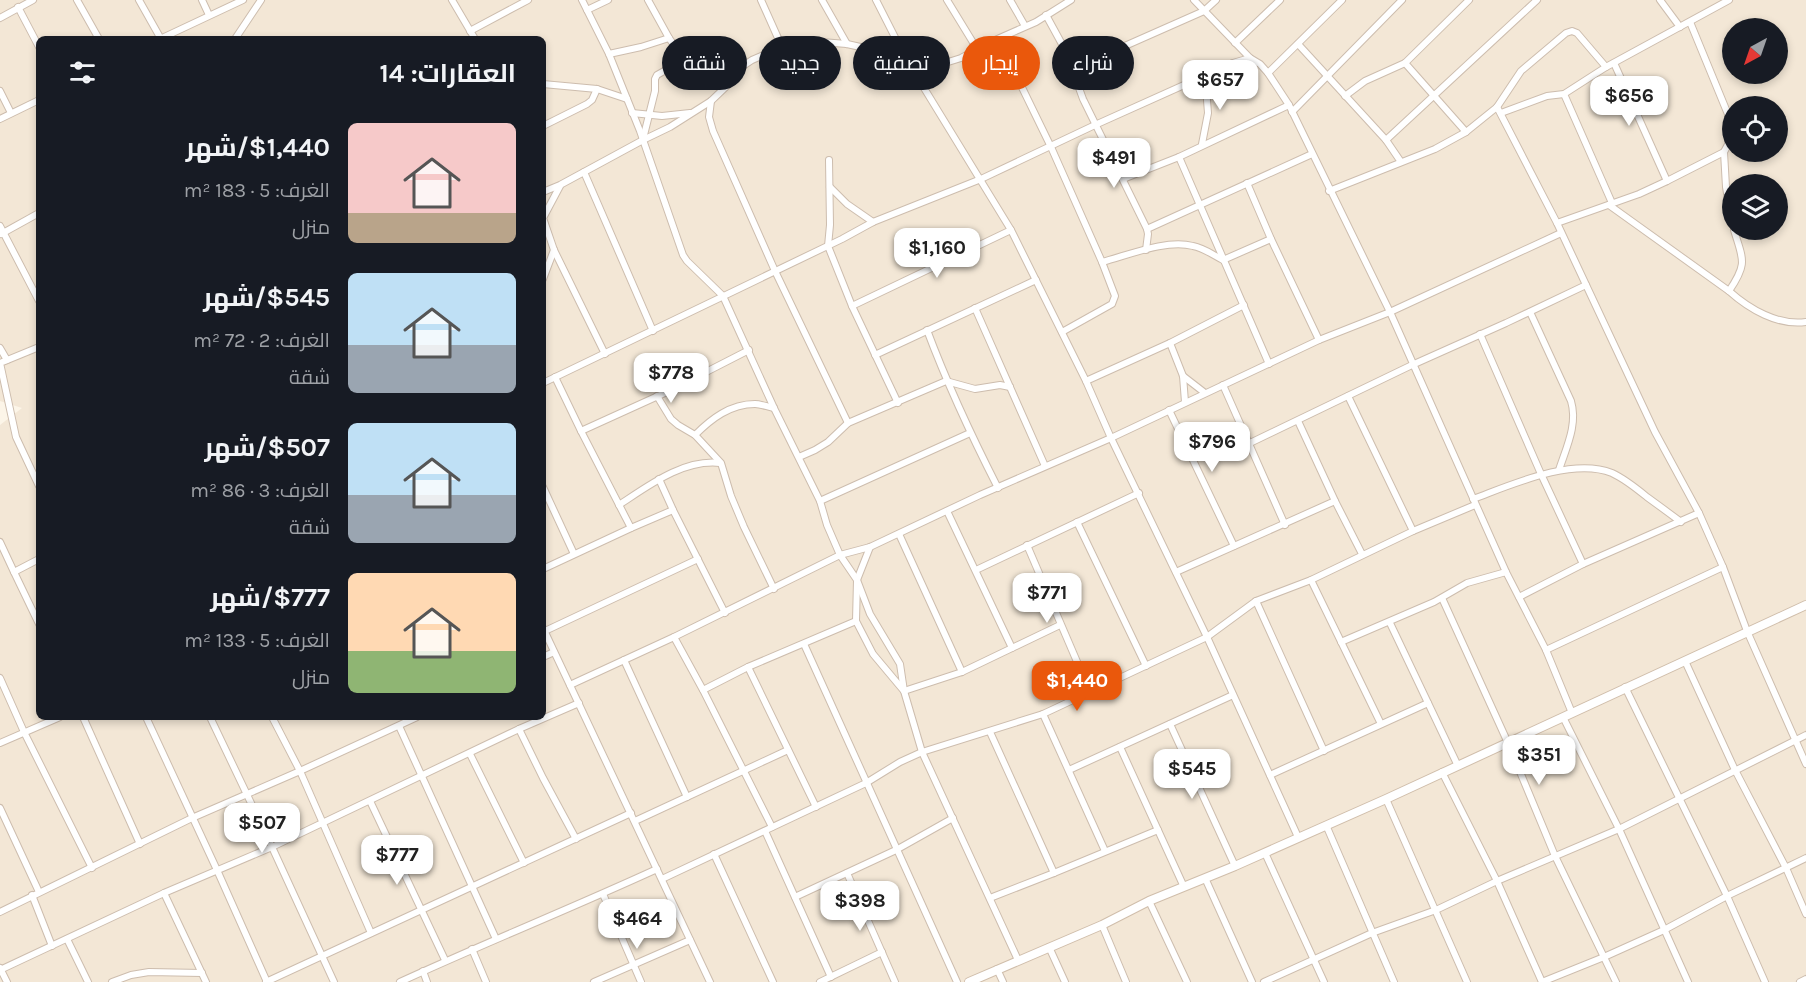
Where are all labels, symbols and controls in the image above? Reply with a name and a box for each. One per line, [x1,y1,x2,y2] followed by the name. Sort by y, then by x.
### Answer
[1722,18,1788,84] north arrow
[1722,18,1788,240] map controls
[662,36,747,90] chip: شقة
[759,36,841,90] chip: جديد
[853,36,950,90] chip: تصفية
[962,36,1040,90] chip: إيجار
[1052,36,1134,90] chip: شراء
[66,56,99,89] icon: filters
[380,58,516,89] text: العقارات: 14
[1184,60,1256,111] pin: $657
[1196,68,1244,91] text: $657
[1593,76,1665,127] pin: $656
[1604,84,1654,107] text: $656
[1722,96,1788,162] button: locate
[186,132,330,163] text: $1,440/شهر
[1078,138,1150,189] pin: $491
[1091,146,1137,169] text: $491
[396,147,468,219] icon: home
[1722,174,1788,240] button: layers
[184,179,330,202] text: الغرف: 5 · 183 m²
[292,216,330,239] text: منزل
[888,228,986,279] pin: $1,160
[908,236,966,259] text: $1,160
[203,282,330,313] text: $545/شهر
[396,297,468,369] icon: home
[193,329,330,352] text: الغرف: 2 · 72 m²
[635,353,707,404] pin: $778
[648,361,694,384] text: $778
[289,366,330,389] text: شقة
[1176,422,1248,473] pin: $796
[1188,430,1236,453] text: $796
[204,432,330,463] text: $507/شهر
[396,447,468,519] icon: home
[190,479,330,502] text: الغرف: 3 · 86 m²
[289,516,330,539] text: شقة
[1011,573,1083,624] pin: $771
[1027,581,1067,604] text: $771
[210,582,330,613] text: $777/شهر
[396,597,468,669] icon: home
[184,629,330,652] text: الغرف: 5 · 133 m²
[1028,661,1126,712] pin: $1,440
[292,666,330,689] text: منزل
[1046,669,1108,692] text: $1,440
[1503,735,1575,786] pin: $351
[1517,743,1562,766] text: $351
[1156,749,1228,800] pin: $545
[1168,757,1216,780] text: $545
[226,803,298,854] pin: $507
[238,811,286,834] text: $507
[361,835,433,886] pin: $777
[375,843,419,866] text: $777
[824,881,896,932] pin: $398
[834,889,886,912] text: $398
[601,899,673,950] pin: $464
[612,907,662,930] text: $464

